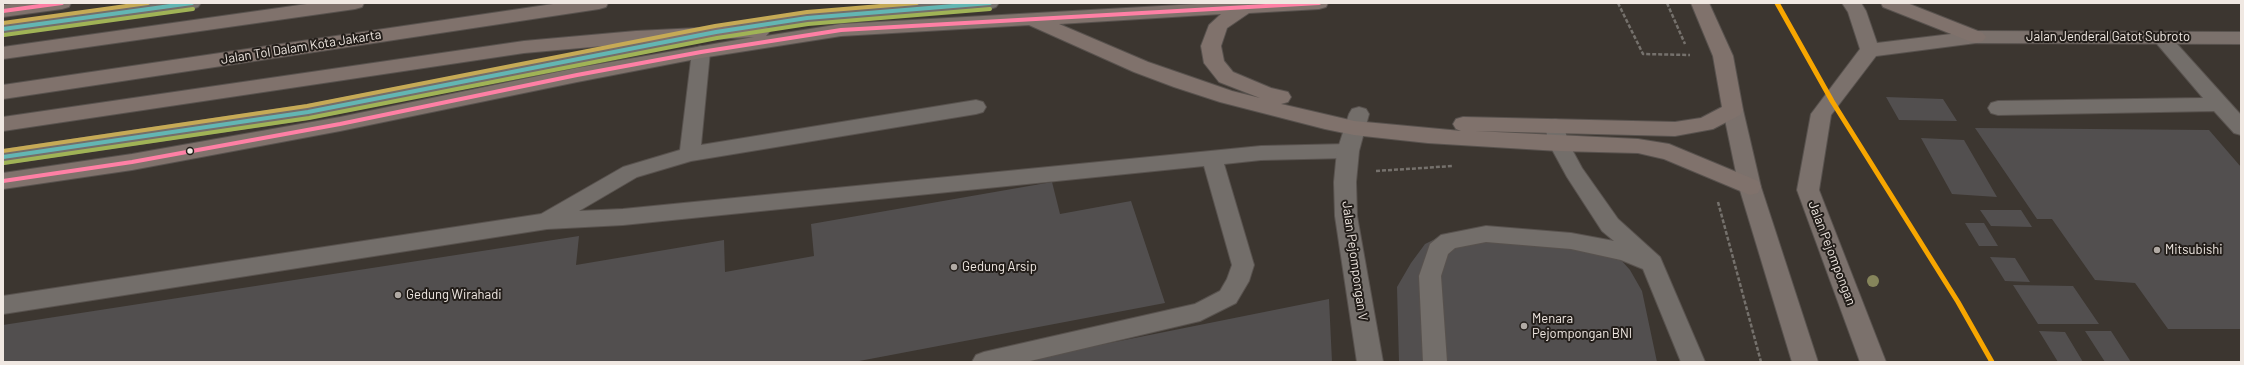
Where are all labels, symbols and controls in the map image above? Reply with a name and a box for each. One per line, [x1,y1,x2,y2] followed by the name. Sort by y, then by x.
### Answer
[220,27,382,67] street label: Jalan Tol Dalam Kota Jakarta
[2026,29,2190,45] street label: Jalan Jenderal Gatot Subroto
[185,146,195,156] unlabelled marker
[1805,199,1859,307] street label: Jalan Pejompongan
[1339,200,1371,322] street label: Jalan Pejompongan V
[2165,242,2223,258] place label: Mitsubishi
[2152,245,2162,255] marker: Mitsubishi
[962,259,1037,275] place label: Gedung Arsip
[949,262,959,272] marker: Gedung Arsip
[406,287,502,303] place label: Gedung Wirahadi
[393,290,403,300] marker: Gedung Wirahadi
[1532,311,1632,342] place label: Menara Pejompongan BNI
[1519,321,1529,331] marker: Menara Pejompongan BNI

